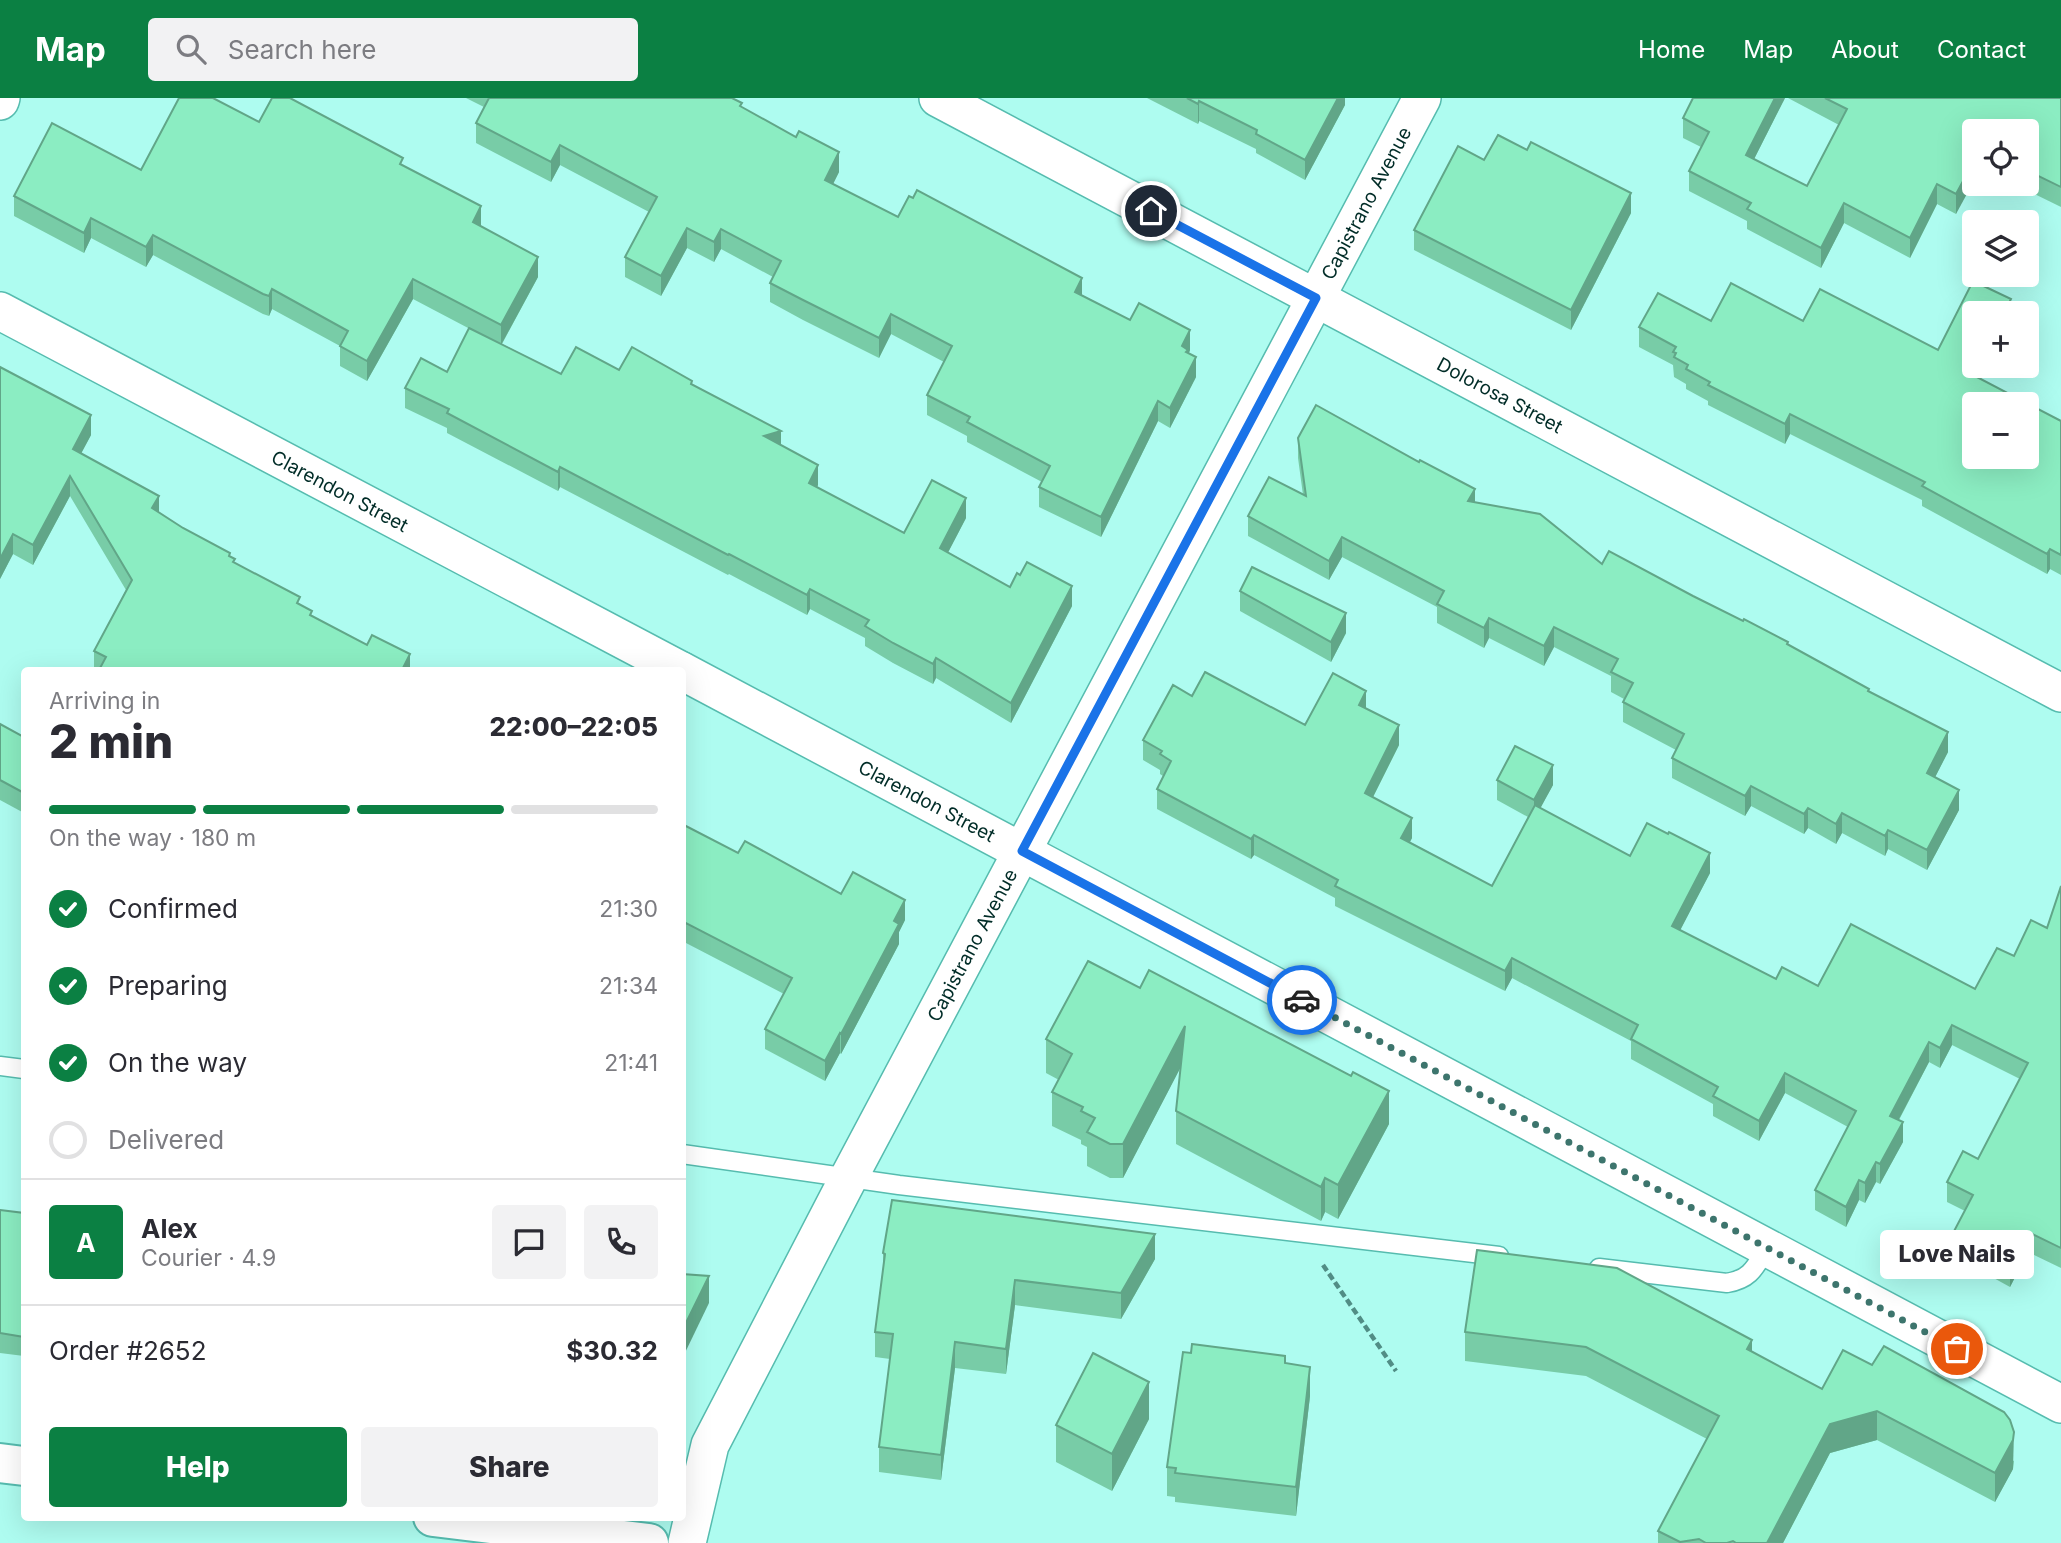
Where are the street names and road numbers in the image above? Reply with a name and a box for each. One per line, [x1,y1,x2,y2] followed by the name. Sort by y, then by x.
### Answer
[1316,123,1416,283] street label: Capistrano Avenue
[1433,353,1567,438] street label: Dolorosa Street
[267,446,412,537] street label: Clarendon Street
[854,756,999,847] street label: Clarendon Street
[922,865,1022,1025] street label: Capistrano Avenue

